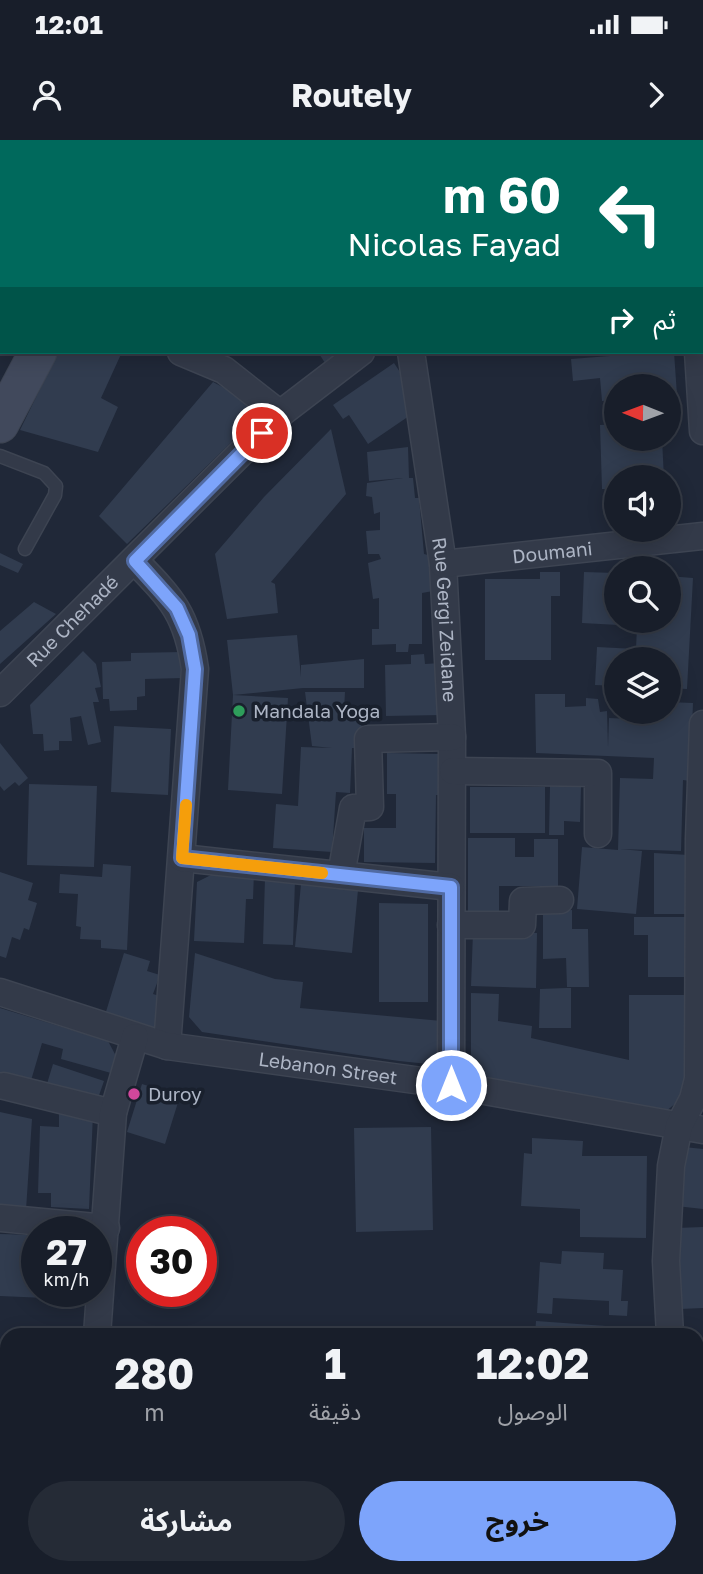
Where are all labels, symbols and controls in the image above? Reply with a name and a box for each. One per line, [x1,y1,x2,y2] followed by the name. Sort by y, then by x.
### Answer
[35,9,103,40] text: 12:01
[28,76,66,114] icon: person
[291,76,412,114] text: Routely
[637,76,675,114] icon: forward
[443,165,561,224] text: 60 m
[585,168,676,259] icon: left
[348,225,561,263] text: Nicolas Fayad
[602,301,640,339] icon: right
[654,304,676,335] text: ثم
[604,374,681,452] north arrow
[604,374,681,724] map controls
[232,403,292,463] pin
[243,414,281,452] icon: arrive
[604,465,681,542] button: sound
[428,535,462,703] street label: Rue Gergi Zeidane
[511,536,594,567] street label: Doumani
[604,556,681,633] button: search
[21,570,123,671] street label: Rue Chehadé
[604,647,681,724] button: layers
[253,699,380,722] place label: Mandala Yoga
[231,703,247,719] marker: Mandala Yoga
[257,1047,399,1089] street label: Lebanon Street
[414,1048,488,1122] position arrow
[148,1082,202,1105] place label: Duroy
[126,1086,142,1102] marker: Duroy
[126,1216,217,1307] speed limit sign: 30
[46,1231,87,1273] text: 27
[44,1268,89,1290] text: km/h
[324,1338,346,1388] text: 1
[476,1338,589,1388] text: 12:02
[115,1348,194,1398] text: 280
[309,1397,361,1425] text: دقيقة
[498,1397,568,1425] text: الوصول
[144,1398,165,1426] text: m
[28,1481,345,1561] button: مشاركة
[359,1481,676,1561] button: خروج

